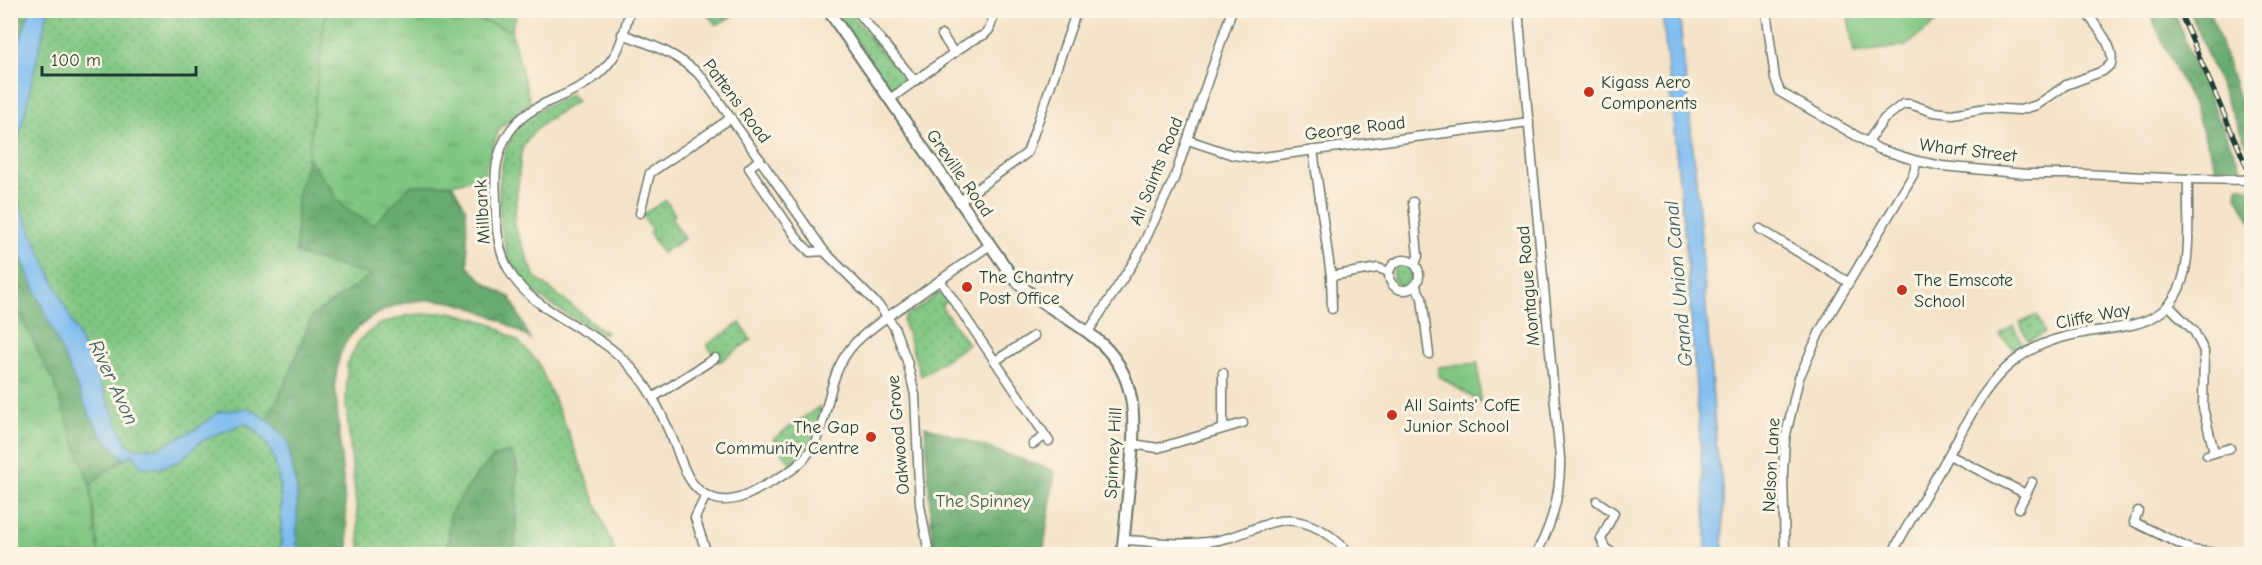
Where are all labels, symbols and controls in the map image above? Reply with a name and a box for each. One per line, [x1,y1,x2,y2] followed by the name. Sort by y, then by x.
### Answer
[42,39,196,77] scale bar
[51,50,101,71] text: 100 m
[698,55,775,147] street label: Pattens Road
[1601,72,1697,114] place label: Kigass Aero Components
[1582,85,1596,99] marker: Kigass Aero Components
[1303,112,1407,145] street label: George Road
[1125,114,1188,228] street label: All Saints Road
[922,125,997,221] street label: Greville Road
[1918,134,2019,167] street label: Wharf Street
[470,179,495,245] street label: Millbank
[1660,199,1697,368] water label: Grand Union Canal
[1513,225,1544,347] street label: Montague Road
[979,267,1074,309] place label: The Chantry Post Office
[1914,270,2013,312] place label: The Emscote School
[960,280,974,294] marker: The Chantry Post Office
[1895,283,1909,297] marker: The Emscote School
[2054,299,2133,334] street label: Cliffe Way
[84,336,143,428] water label: River Avon
[883,374,914,496] street label: Oakwood Grove
[1404,395,1520,437] place label: All Saints' CofE Junior School
[1101,407,1126,499] street label: Spinney Hill
[1385,408,1399,422] marker: All Saints' CofE Junior School
[715,417,859,459] place label: The Gap Community Centre
[1759,417,1784,513] street label: Nelson Lane
[864,430,878,444] marker: The Gap Community Centre
[936,491,1031,512] park label: The Spinney

